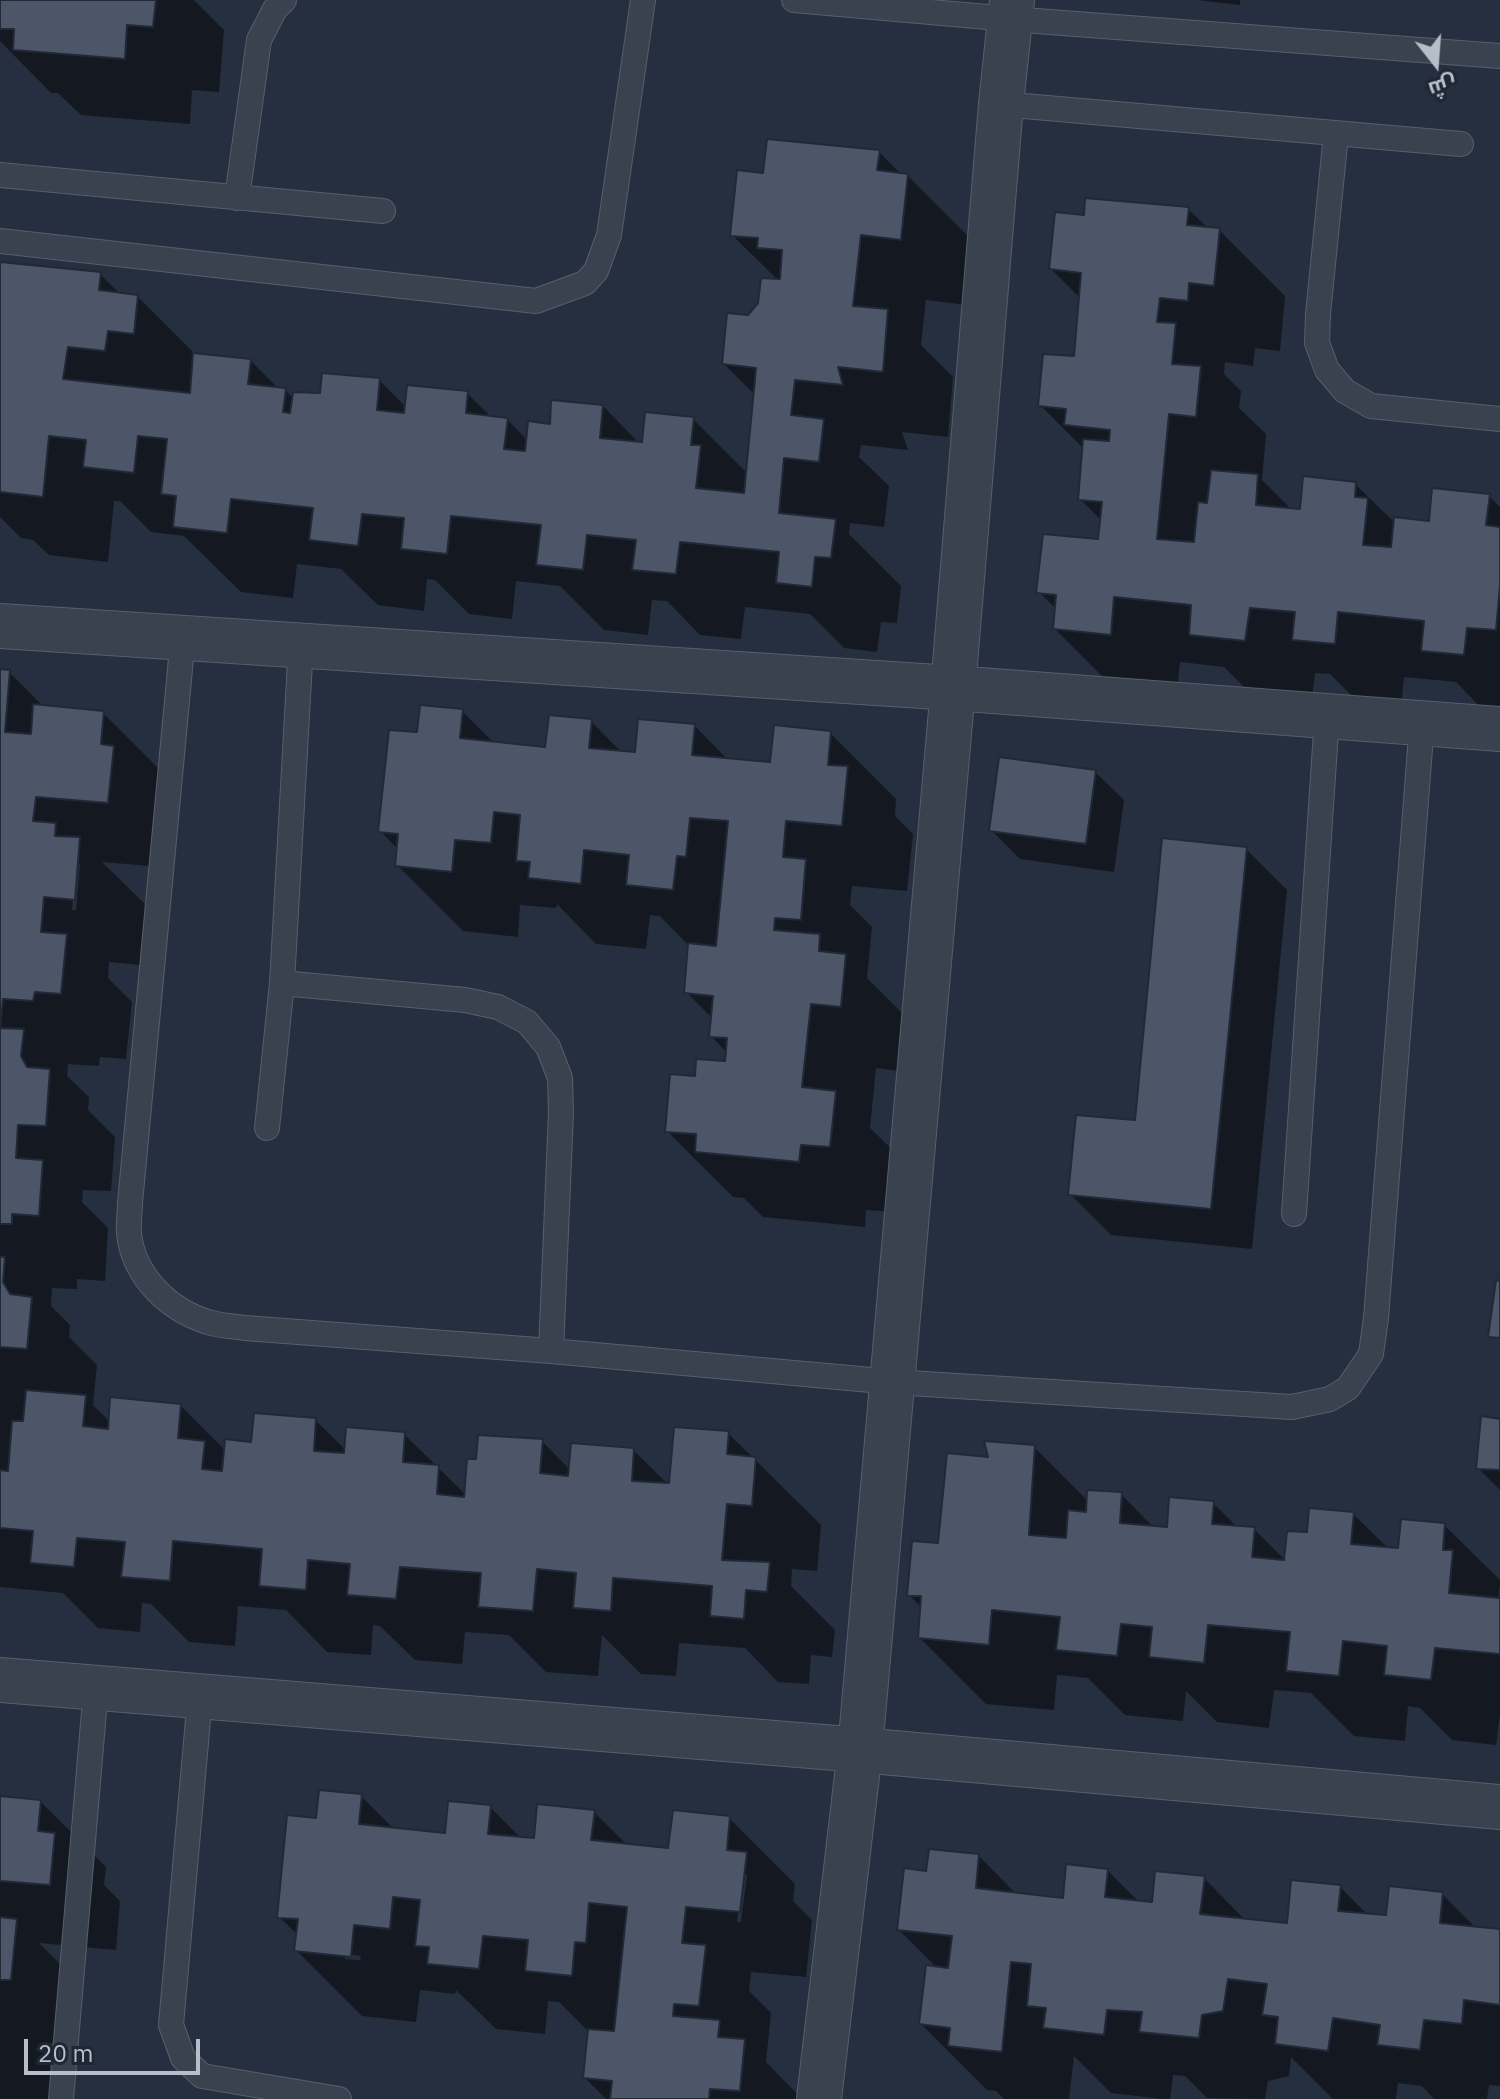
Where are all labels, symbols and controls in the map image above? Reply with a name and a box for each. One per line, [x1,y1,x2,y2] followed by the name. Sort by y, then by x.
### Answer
[1396,24,1476,104] north arrow
[1425,69,1461,105] text: ش
[28,2023,204,2073] scale bar
[38,2037,93,2069] text: 20 m

